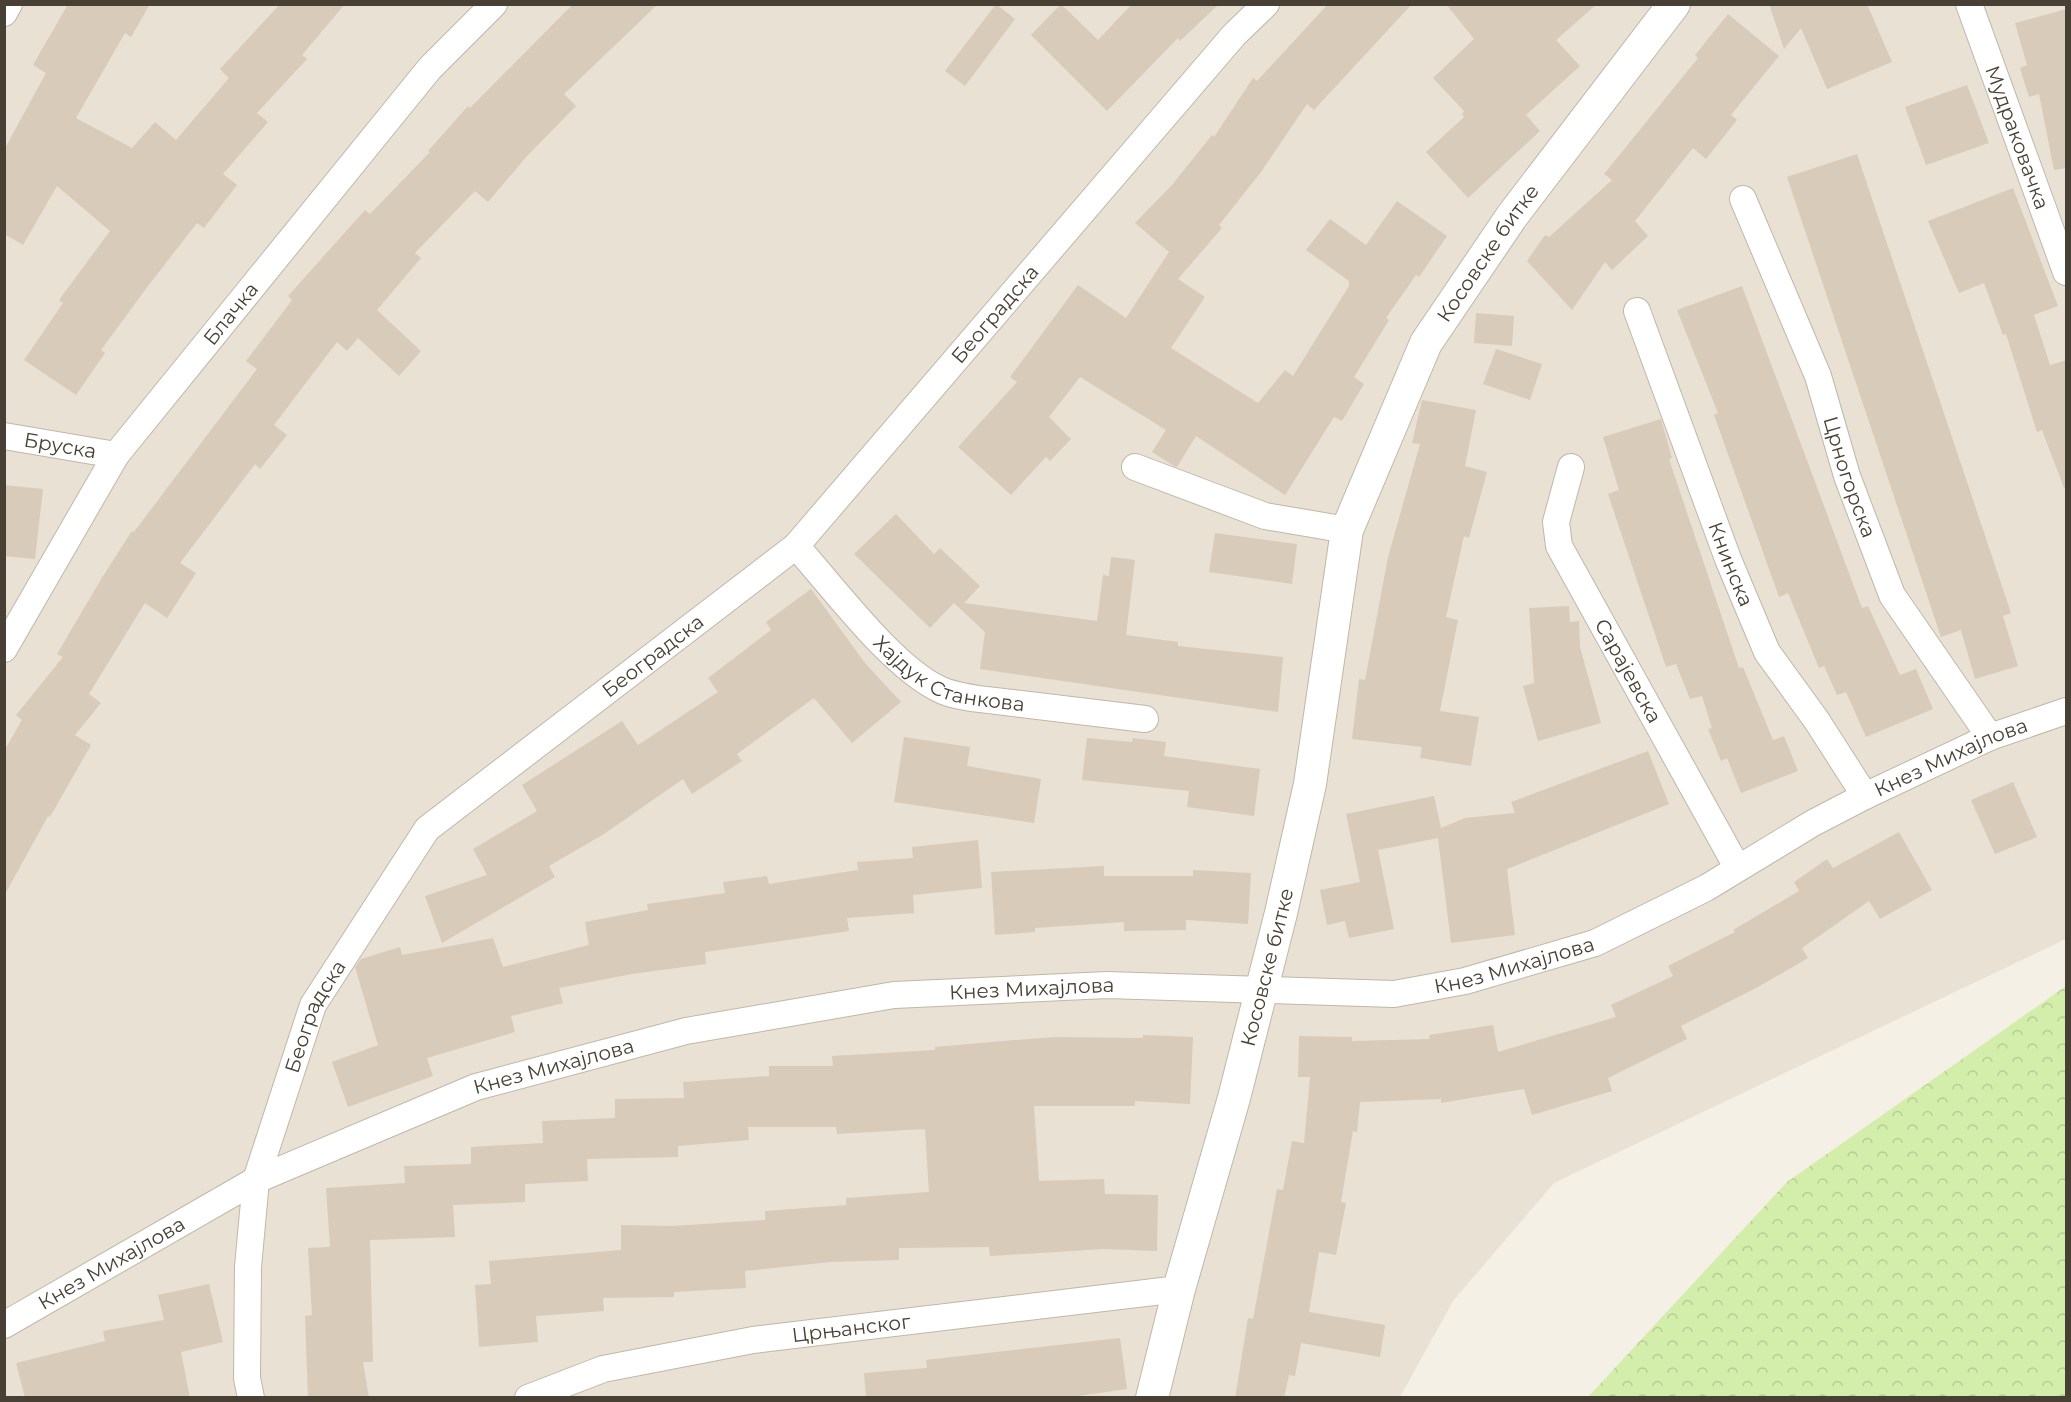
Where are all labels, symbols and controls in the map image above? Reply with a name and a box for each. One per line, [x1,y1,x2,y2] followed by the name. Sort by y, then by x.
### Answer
[1980,62,2054,213] street label: Мудраковачка
[1432,179,1544,327] street label: Косовске битке
[946,260,1044,368] street label: Београдска
[198,278,263,350] street label: Блачка
[1818,414,1881,541] street label: Црногорска
[22,428,98,463] street label: Бруска
[1703,519,1759,610] street label: Книнска
[597,609,708,702] street label: Београдска
[1590,615,1667,727] street label: Сарајевска
[868,631,1026,716] street label: Хајдук Станкова
[1870,713,2031,802] street label: Кнез Михајлова
[1236,886,1298,1049] street label: Косовске битке
[1432,932,1597,998] street label: Кнез Михајлова
[280,956,351,1076] street label: Београдска
[949,973,1115,1004] street label: Кнез Михајлова
[471,1033,637,1099] street label: Кнез Михајлова
[34,1212,189,1315] street label: Кнез Михајлова
[791,1309,912,1347] street label: Црњанског

